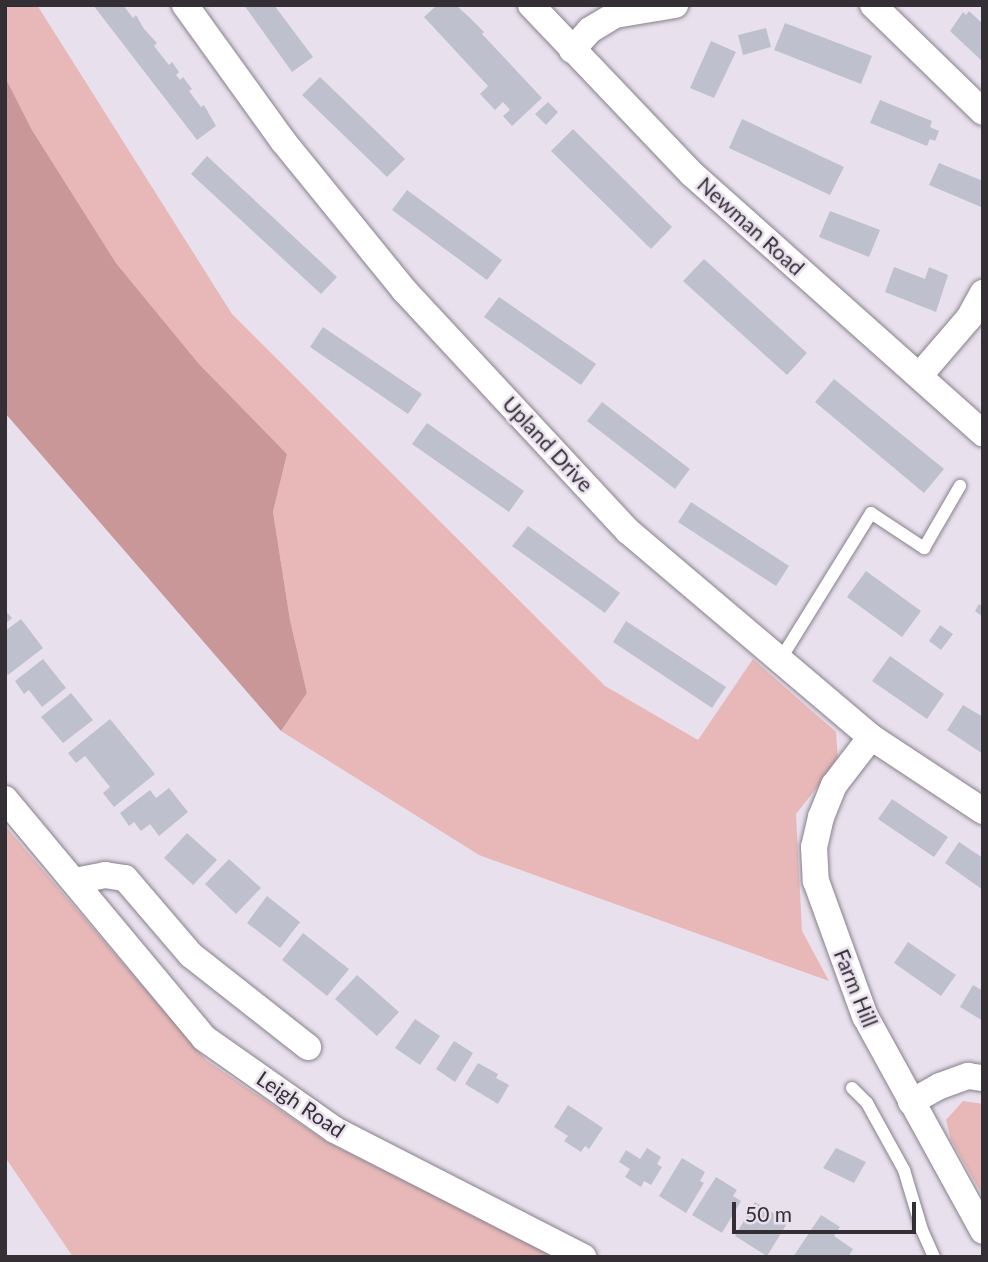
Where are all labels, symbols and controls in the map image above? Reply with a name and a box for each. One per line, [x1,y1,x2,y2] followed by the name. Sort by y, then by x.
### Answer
[693,172,809,280] street label: Newman Road
[497,391,599,497] street label: Upland Drive
[829,945,883,1031] street label: Farm Hill
[252,1065,350,1143] street label: Leigh Road
[736,1188,920,1232] scale bar
[745,1201,792,1226] text: 50 m

